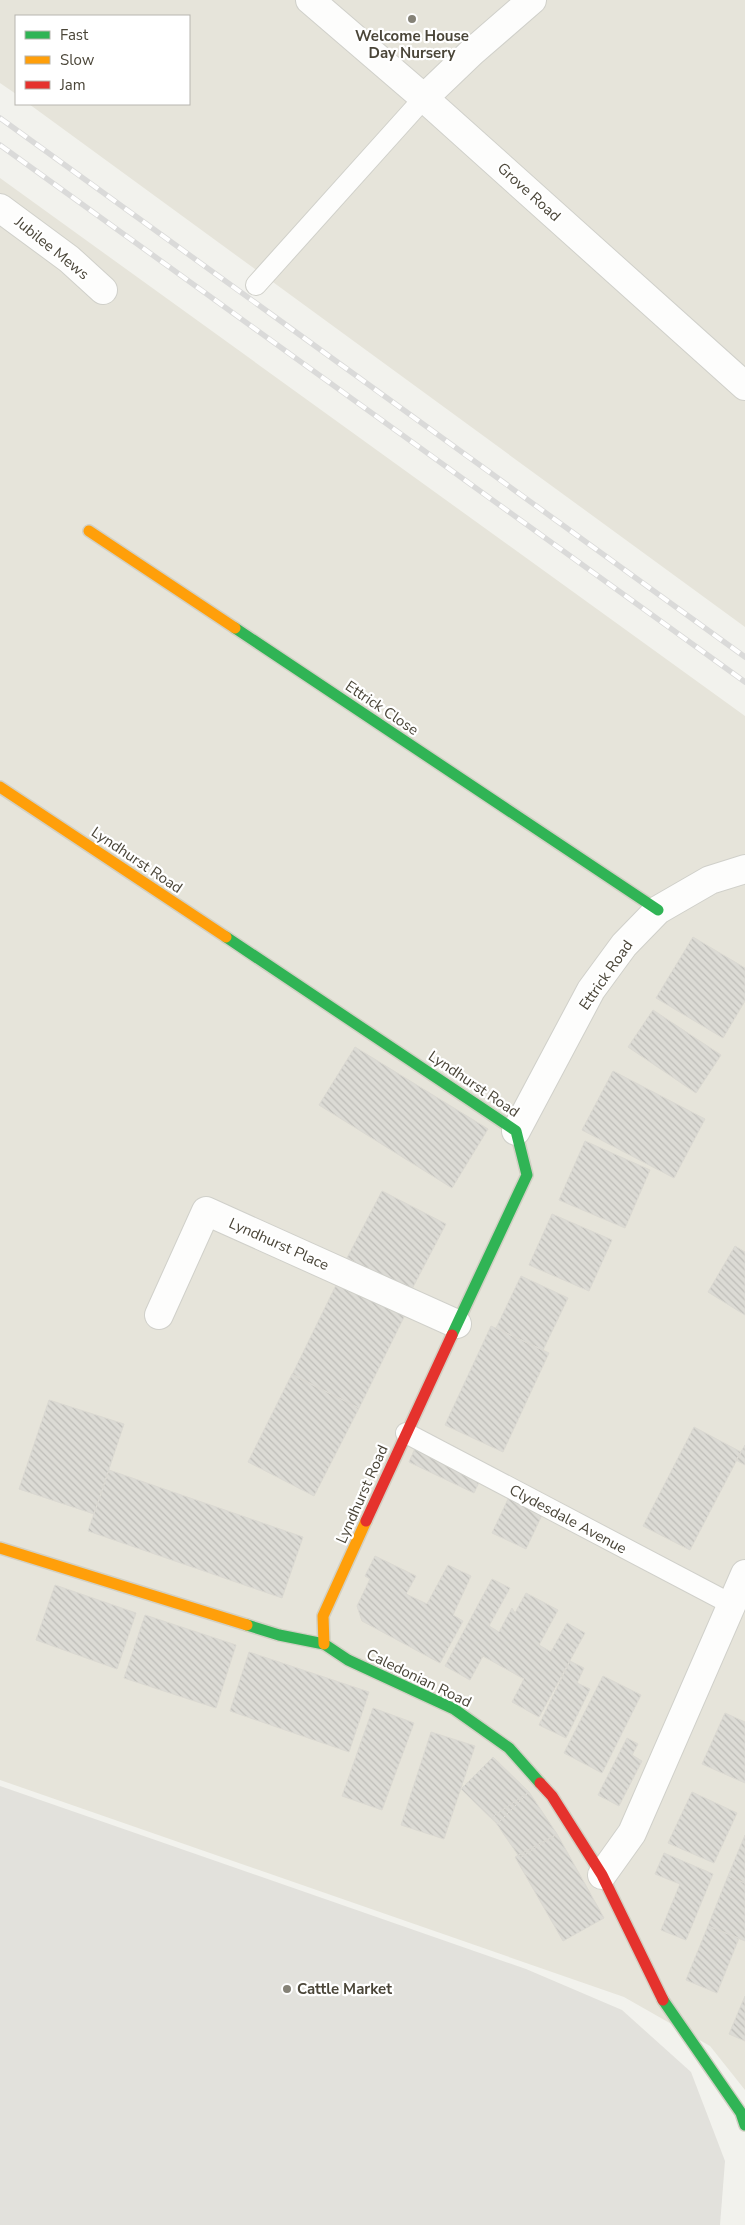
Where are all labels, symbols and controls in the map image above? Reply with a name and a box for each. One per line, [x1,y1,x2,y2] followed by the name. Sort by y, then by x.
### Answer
[406,13,418,25] marker: Welcome House Day Nursery
[15,15,190,105] legend
[60,25,89,45] text: Fast
[355,26,469,63] place label: Welcome House Day Nursery
[60,50,95,70] text: Slow
[59,75,86,95] text: Jam
[493,158,565,226] street label: Grove Road
[10,211,93,284] street label: Jubilee Mews
[342,676,422,740] street label: Ettrick Close
[88,822,186,898] street label: Lyndhurst Road
[575,936,637,1014] street label: Ettrick Road
[425,1046,523,1122] street label: Lyndhurst Road
[226,1213,332,1275] street label: Lyndhurst Place
[331,1442,393,1546] street label: Lyndhurst Road
[506,1480,630,1558] street label: Clydesdale Avenue
[363,1644,475,1712] street label: Caledonian Road
[297,1979,392,1999] place label: Cattle Market
[281,1983,293,1995] marker: Cattle Market

